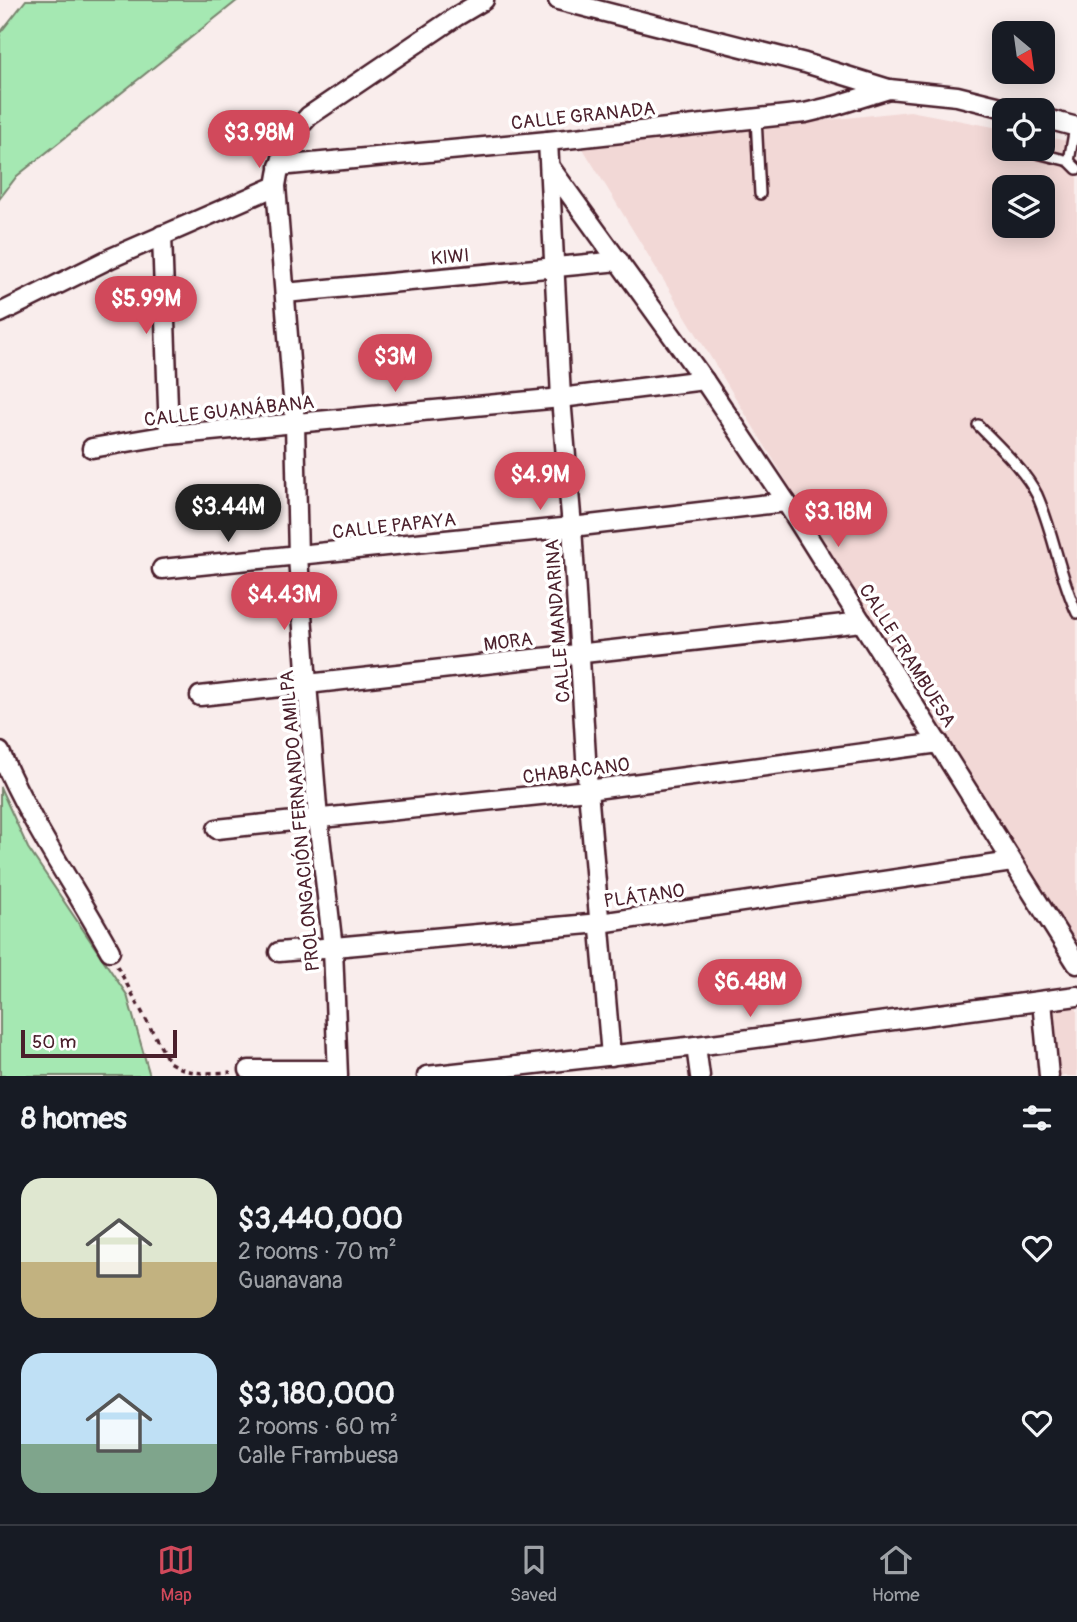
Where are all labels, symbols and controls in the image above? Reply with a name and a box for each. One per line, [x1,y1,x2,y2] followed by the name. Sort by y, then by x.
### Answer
[992,21,1055,84] north arrow
[992,21,1055,238] map controls
[510,96,656,135] street label: CALLE GRANADA
[992,98,1055,161] button: locate
[202,110,316,170] pin: $3.98M
[224,118,294,147] text: $3.98M
[992,175,1055,238] button: layers
[430,243,470,271] street label: KIWI
[89,276,203,336] pin: $5.99M
[111,284,181,313] text: $5.99M
[361,334,429,394] pin: $3M
[374,342,416,371] text: $3M
[143,390,315,432] street label: CALLE GUANÁBANA
[491,452,589,512] pin: $4.9M
[510,460,570,489] text: $4.9M
[171,484,285,544] pin: $3.44M
[781,490,895,549] pin: $3.18M
[191,492,265,521] text: $3.44M
[804,497,872,526] text: $3.18M
[331,508,457,544] street label: CALLE PAPAYA
[540,538,576,704] street label: CALLE MANDARINA
[227,572,341,632] pin: $4.43M
[853,579,961,732] street label: CALLE FRAMBUESA
[247,580,321,609] text: $4.43M
[482,627,534,657] street label: MORA
[275,669,325,973] street label: PROLONGACIÓN FERNANDO AMILPA
[521,753,631,789] street label: CHABACANO
[602,878,686,914] street label: PLÁTANO
[693,960,807,1019] pin: $6.48M
[714,967,786,996] text: $6.48M
[21,1027,177,1059] scale bar
[32,1030,76,1054] text: 50 m
[1018,1099,1056,1137] icon: filters
[21,1100,127,1137] text: 8 homes
[238,1200,403,1237] text: $3,440,000
[77,1206,161,1290] icon: home
[1018,1229,1056,1267] icon: heart
[238,1237,397,1266] text: 2 rooms · 70 m²
[238,1266,343,1295] text: Guanavana
[238,1375,395,1412] text: $3,180,000
[77,1381,161,1465] icon: home
[1018,1404,1056,1442] icon: heart
[238,1412,398,1441] text: 2 rooms · 60 m²
[238,1441,399,1470] text: Calle Frambuesa
[157,1541,195,1607] tab: Map
[510,1541,557,1607] tab: Saved
[872,1541,920,1607] tab: Home

